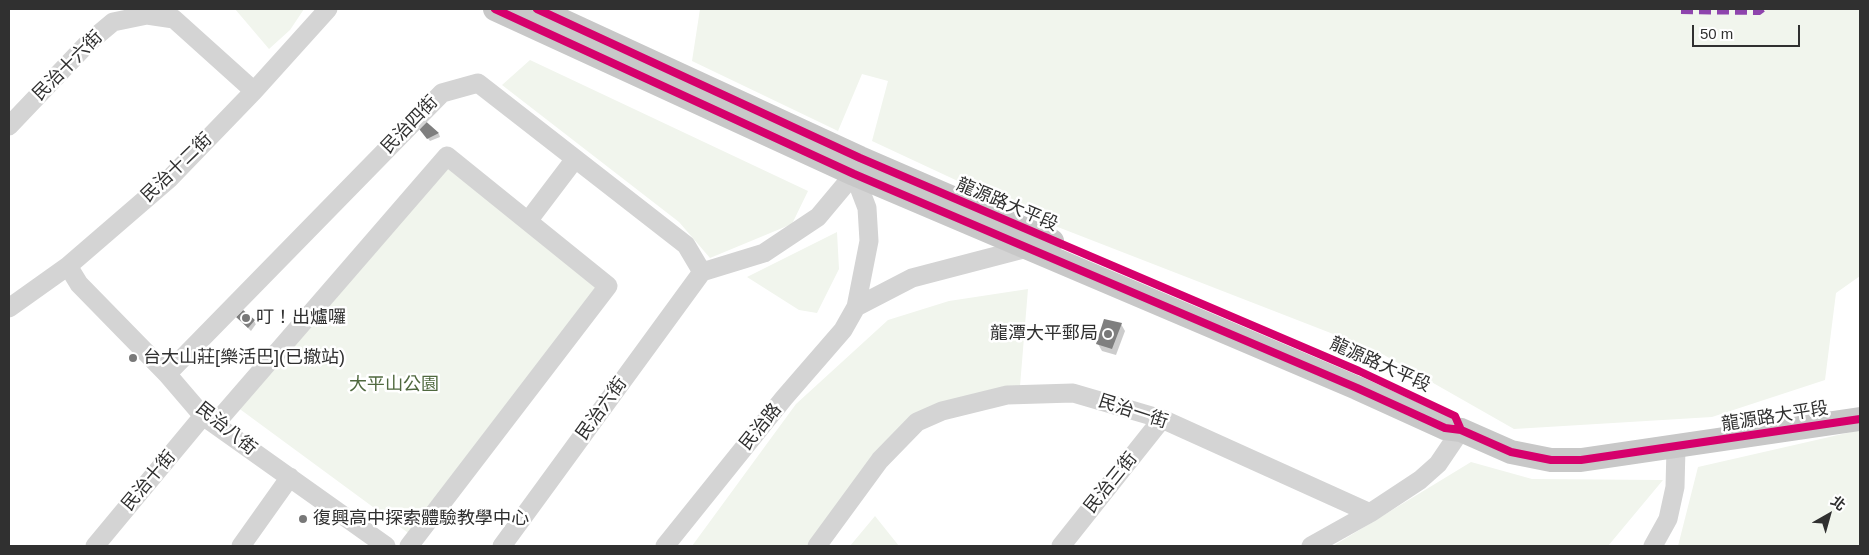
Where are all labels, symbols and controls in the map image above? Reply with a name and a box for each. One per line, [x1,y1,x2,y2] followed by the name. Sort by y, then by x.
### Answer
[1694,15,1802,47] scale bar
[1700,25,1733,42] text: 50 m
[29,27,107,105] street label: 民治十六街
[377,92,443,158] street label: 民治四街
[137,129,217,207] street label: 民治十二街
[953,174,1061,236] street label: 龍源路大平段
[256,307,346,329] place label: 叮！出爐囉
[240,312,252,324] marker: 叮！出爐囉
[990,323,1098,345] place label: 龍潭大平郵局
[1102,328,1114,340] marker: 龍潭大平郵局
[1326,333,1434,397] street label: 龍源路大平段
[143,347,345,369] place label: 台大山莊[樂活巴](已撤站)
[127,352,139,364] marker: 台大山莊[樂活巴](已撤站)
[349,374,439,396] park label: 大平山公園
[572,374,632,444] street label: 民治六街
[1095,391,1171,433] street label: 民治一街
[191,398,261,460] street label: 民治八街
[1720,398,1830,436] street label: 龍源路大平段
[736,399,786,455] street label: 民治路
[118,446,180,516] street label: 民治十街
[1080,448,1142,518] street label: 民治三街
[1804,490,1854,540] north arrow
[1828,493,1849,514] text: 北
[313,508,529,530] place label: 復興高中探索體驗教學中心
[297,513,309,525] marker: 復興高中探索體驗教學中心

